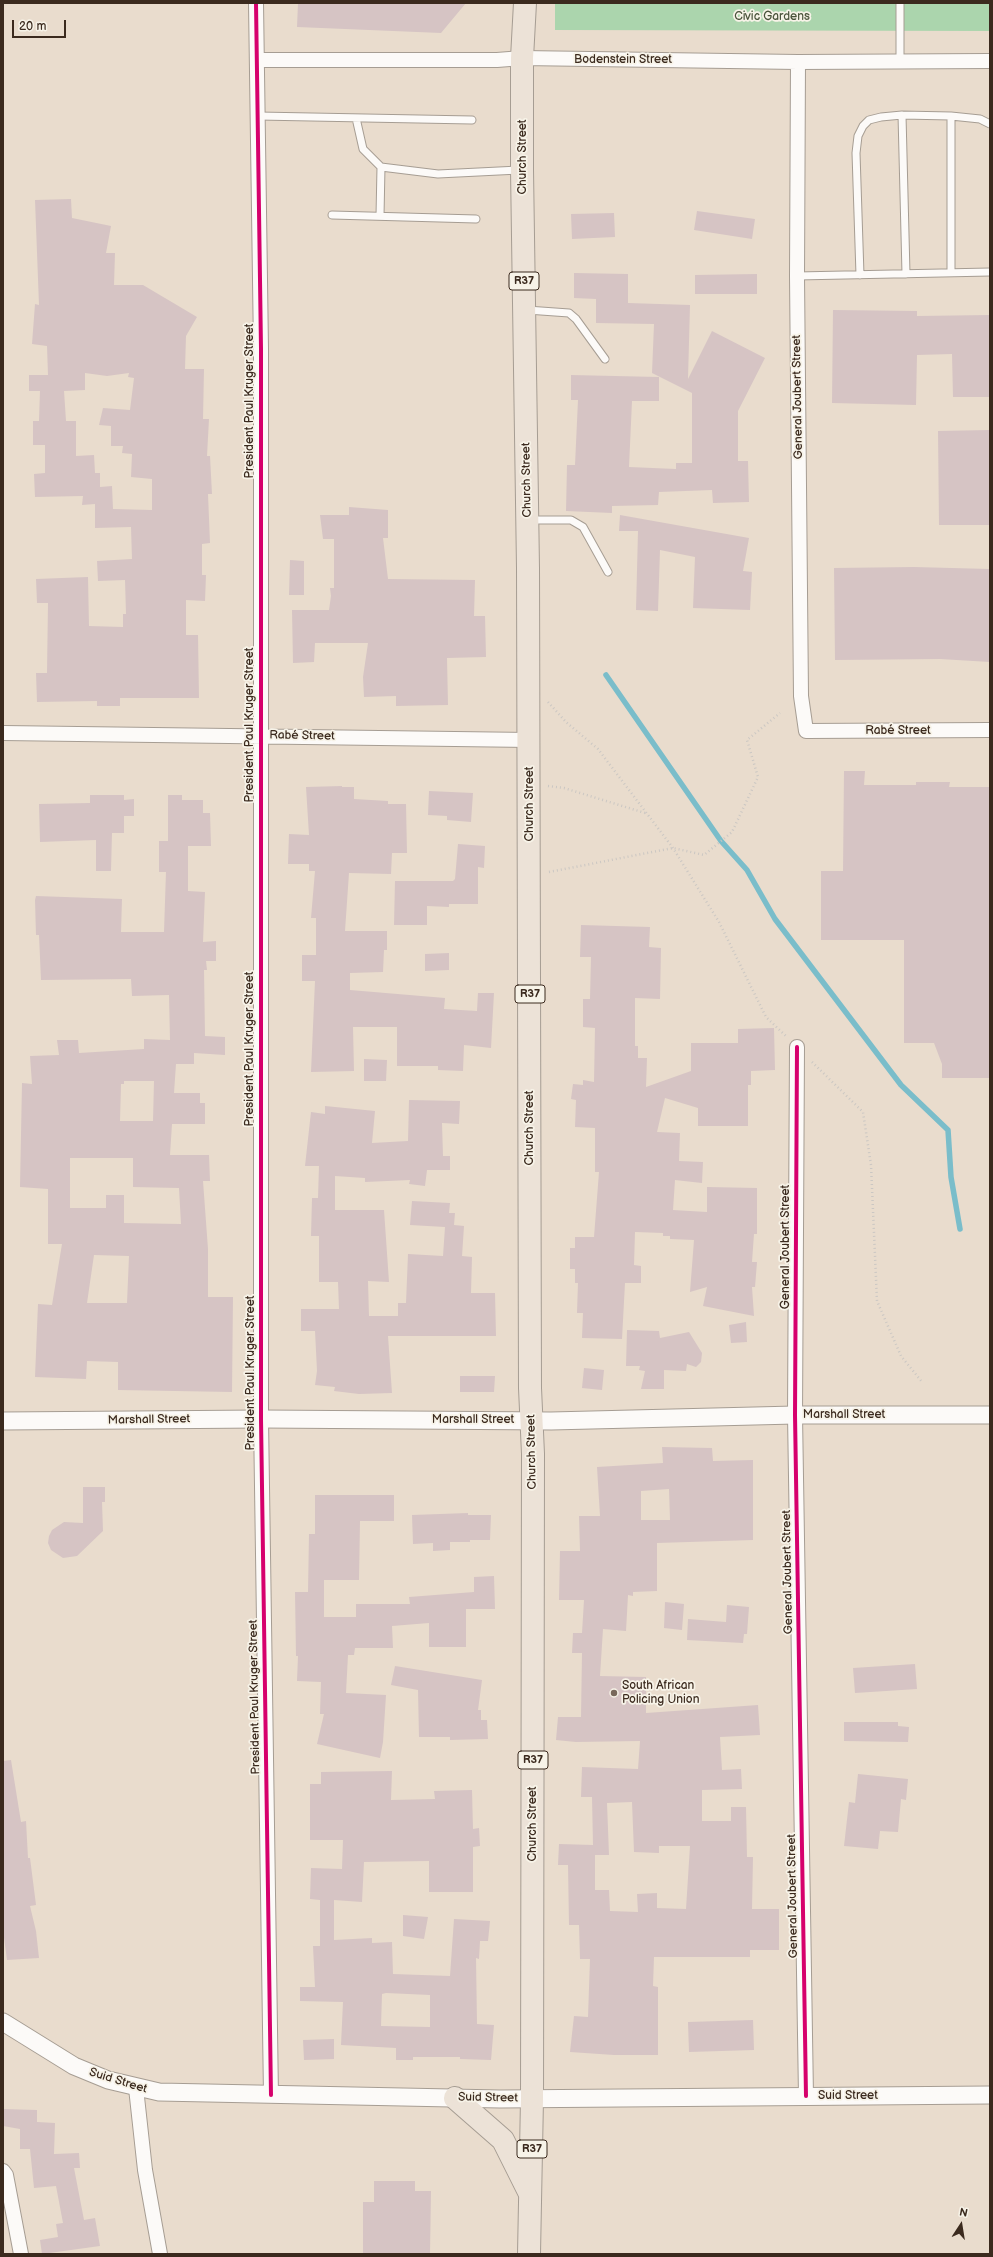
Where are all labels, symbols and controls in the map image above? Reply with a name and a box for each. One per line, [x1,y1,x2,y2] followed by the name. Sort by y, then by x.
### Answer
[734,10,810,24] park label: Civic Gardens
[14,12,68,38] scale bar
[19,19,46,34] text: 20 m
[574,53,672,67] street label: Bodenstein Street
[516,119,530,195] street label: Church Street
[509,272,539,290] road number: R37
[243,324,257,478] street label: President Paul Kruger Street
[790,335,806,459] street label: General Joubert Street
[519,442,535,518] street label: Church Street
[243,648,257,802] street label: President Paul Kruger Street
[865,724,931,738] street label: Rabé Street
[269,728,335,744] street label: Rabé Street
[523,766,537,842] street label: Church Street
[243,972,257,1126] street label: President Paul Kruger Street
[515,985,545,1003] road number: R37
[523,1090,537,1166] street label: Church Street
[779,1185,793,1309] street label: General Joubert Street
[244,1296,258,1450] street label: President Paul Kruger Street
[803,1408,885,1422] street label: Marshall Street
[108,1412,190,1428] street label: Marshall Street
[432,1413,514,1427] street label: Marshall Street
[524,1414,540,1490] street label: Church Street
[780,1510,796,1634] street label: General Joubert Street
[246,1619,264,1775] street label: President Paul Kruger Street
[622,1679,699,1707] place label: South African Policing Union
[609,1688,619,1698] marker: South African Policing Union
[518,1751,548,1769] road number: R37
[526,1786,540,1862] street label: Church Street
[785,1834,801,1958] street label: General Joubert Street
[87,2065,149,2097] street label: Suid Street
[818,2089,878,2103] street label: Suid Street
[458,2090,518,2106] street label: Suid Street
[517,2140,547,2158] road number: R37
[941,2205,981,2245] north arrow
[958,2206,969,2220] text: N

